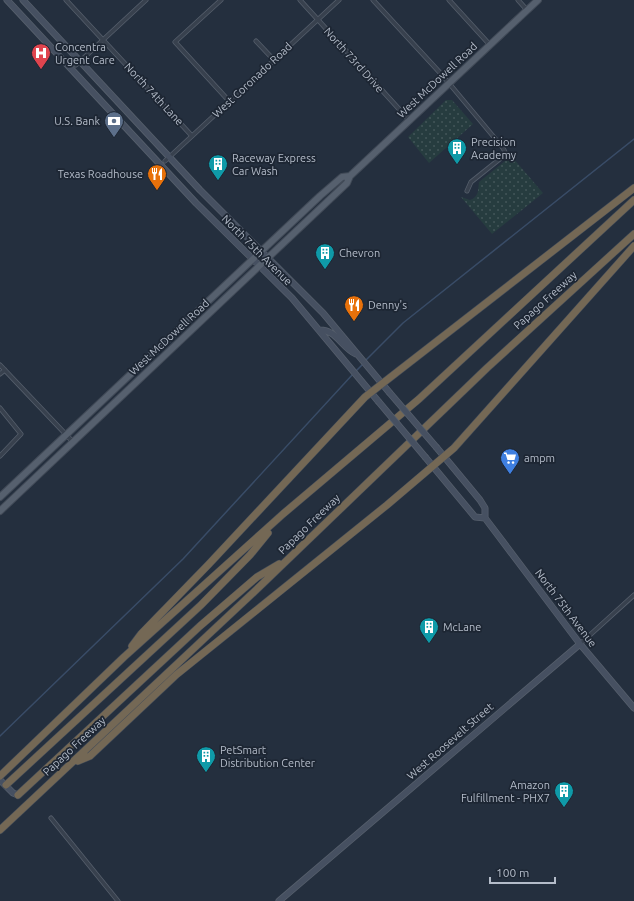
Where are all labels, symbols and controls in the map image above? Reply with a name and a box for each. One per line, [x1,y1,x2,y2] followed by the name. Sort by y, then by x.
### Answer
[322,25,386,95] street label: North 73rd Drive
[210,40,294,120] street label: West Coronado Road
[395,40,479,120] street label: West McDowell Road
[55,41,115,66] place label: Concentra Urgent Care
[30,42,52,70] hospital icon: Concentra Urgent Care
[122,60,186,128] street label: North 74th Lane
[103,110,125,138] bank icon: U.S. Bank
[54,115,100,127] place label: U.S. Bank
[471,136,517,161] place label: Precision Academy
[446,137,468,165] building icon: Precision Academy
[232,152,316,177] place label: Raceway Express Car Wash
[207,153,229,181] building icon: Raceway Express Car Wash
[146,163,168,191] restaurant icon: Texas Roadhouse
[58,168,143,180] place label: Texas Roadhouse
[219,212,295,288] street label: North 75th Avenue
[314,242,336,270] building icon: Chevron
[339,247,380,259] place label: Chevron
[511,268,580,332] street label: Papago Freeway
[343,294,365,322] restaurant icon: Denny's
[127,297,211,377] street label: West McDowell Road
[368,299,407,311] place label: Denny's
[499,447,521,475] supermarket icon: ampm
[524,452,555,464] place label: ampm
[276,491,343,556] street label: Papago Freeway
[533,567,599,649] street label: North 75th Avenue
[418,616,440,644] building icon: McLane
[443,621,481,633] place label: McLane
[405,700,496,782] street label: West Roosevelt Street
[40,714,108,778] street label: Papago Freeway
[220,744,316,769] place label: PetSmart Distribution Center
[195,745,217,773] building icon: PetSmart Distribution Center
[461,779,550,804] place label: Amazon Fulfillment - PHX7
[553,780,575,808] building icon: Amazon Fulfillment - PHX7
[490,859,555,885] scale bar
[496,866,529,879] text: 100 m

